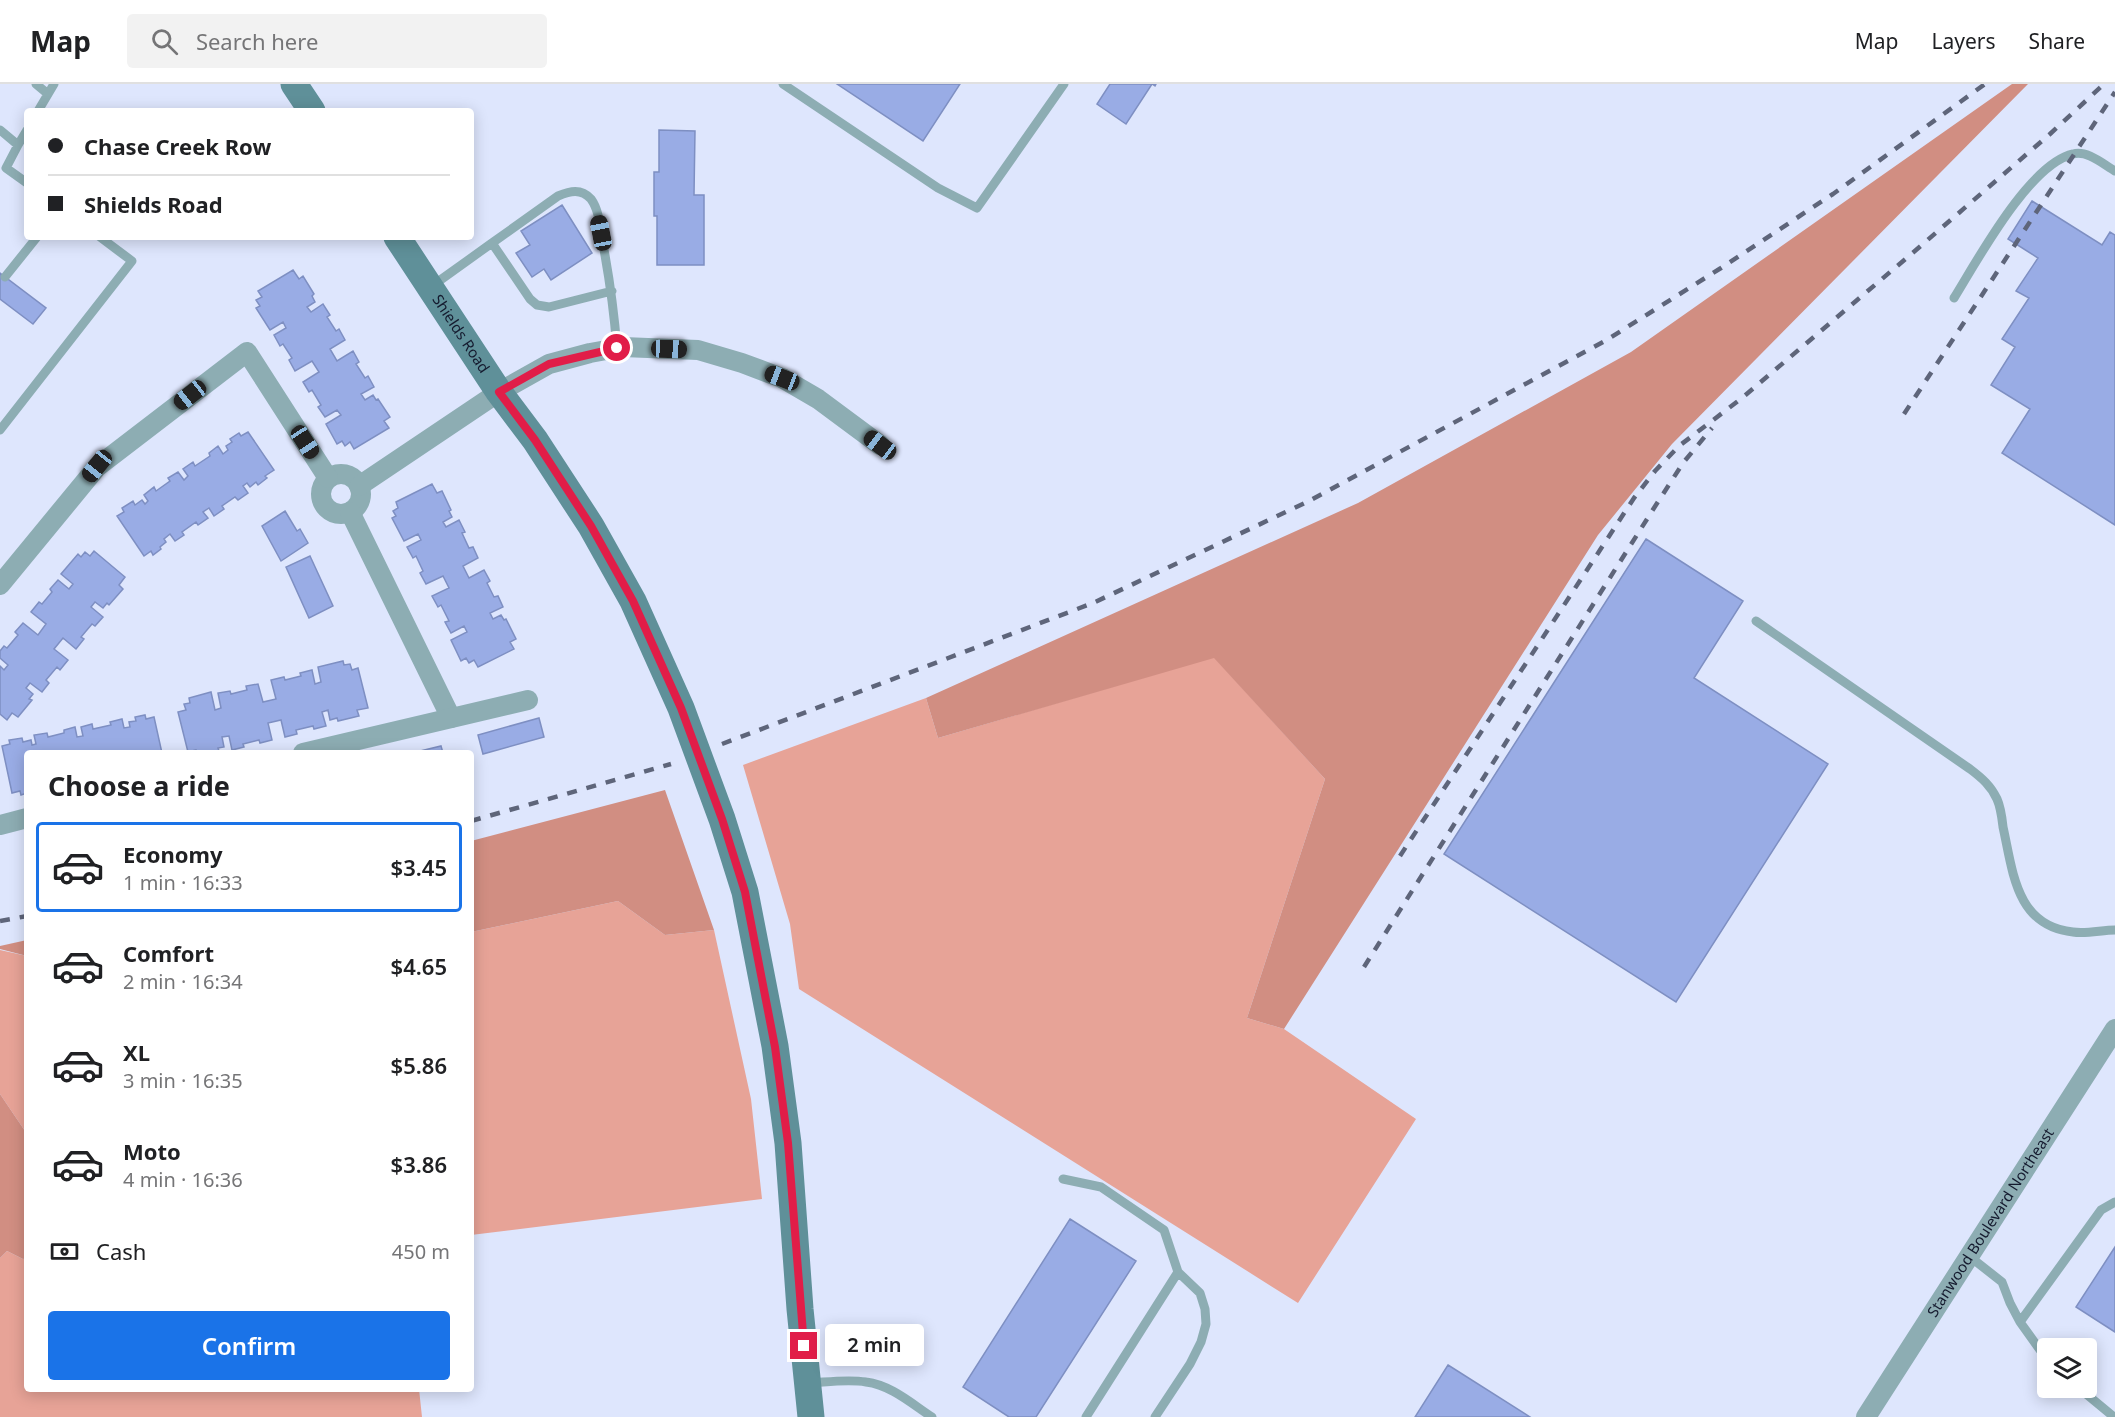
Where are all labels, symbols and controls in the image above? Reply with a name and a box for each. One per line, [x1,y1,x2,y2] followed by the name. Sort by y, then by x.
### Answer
[127,14,547,68] search box
[30,22,91,60] text: Map
[148,25,181,58] icon: search
[196,26,318,56] text: Search here
[1855,27,1899,55] text: Map
[1932,27,1996,55] text: Layers
[2029,27,2085,55] text: Share
[84,131,271,161] text: Chase Creek Row
[84,189,223,219] text: Shields Road
[589,214,613,252] car
[428,290,495,377] street label: Shields Road
[603,334,630,361] route start
[651,339,687,359] car
[762,363,802,393] car
[170,377,210,413] car
[288,422,322,462] car
[860,427,900,463] car
[79,446,115,486] car
[48,767,230,804] text: Choose a ride
[123,839,222,869] text: Economy
[51,840,105,894] icon: car
[391,852,447,882] text: $3.45
[123,869,243,896] text: 1 min · 16:33
[123,938,214,968] text: Comfort
[51,939,105,993] icon: car
[391,951,447,981] text: $4.65
[123,968,243,995] text: 2 min · 16:34
[123,1037,150,1067] text: XL
[51,1038,105,1092] icon: car
[391,1050,447,1080] text: $5.86
[123,1067,243,1094] text: 3 min · 16:35
[1922,1123,2058,1320] street label: Stanwood Boulevard Northeast
[123,1136,181,1166] text: Moto
[51,1137,105,1191] icon: car
[391,1149,447,1179] text: $3.86
[123,1166,243,1193] text: 4 min · 16:36
[48,1235,81,1268] icon: cash
[96,1236,146,1266] text: Cash
[392,1238,450,1265] text: 450 m
[48,1311,450,1380] button: Confirm
[825,1325,924,1367] callout: 2 min
[847,1331,902,1358] text: 2 min
[790,1332,817,1359] route end
[2037,1338,2097,1398] map controls
[2037,1338,2097,1398] button: layers

